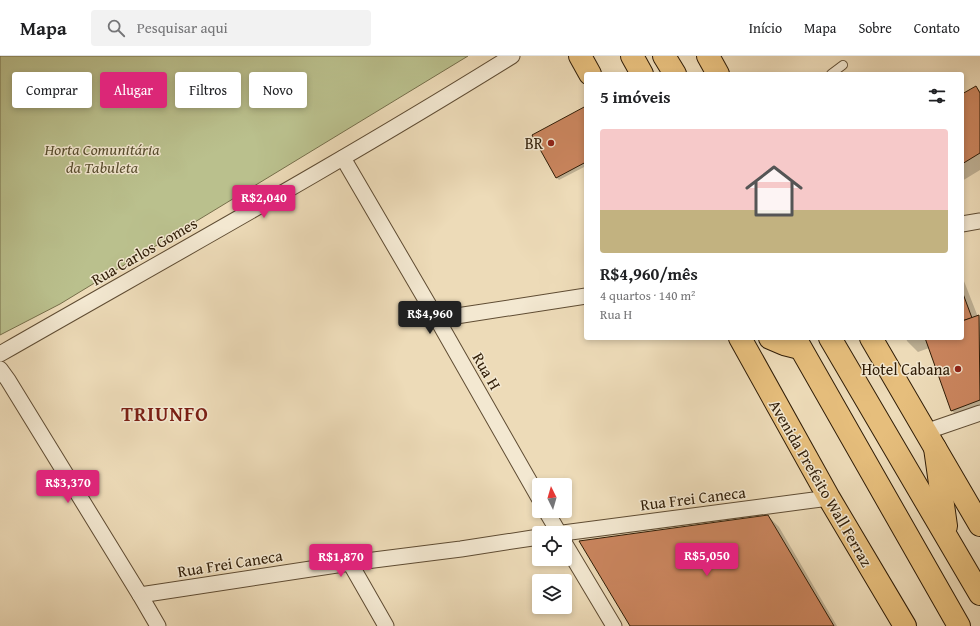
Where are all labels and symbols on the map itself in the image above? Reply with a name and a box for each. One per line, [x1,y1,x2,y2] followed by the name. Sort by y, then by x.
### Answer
[525,131,544,155] place label: BR
[43,137,160,179] park label: Horta Comunitária da Tabuleta
[546,138,556,148] marker: BR
[227,185,301,219] pin: R$2,040
[87,211,201,291] street label: Rua Carlos Gomes
[393,301,467,335] pin: R$4,960
[467,348,507,394] street label: Rua H
[861,357,950,381] place label: Hotel Cabana
[953,364,963,374] marker: Hotel Cabana
[763,395,879,571] street label: Avenida Prefeito Wall Ferraz
[121,399,209,428] district label: TRIUNFO
[31,470,105,504] pin: R$3,370
[532,478,572,518] north arrow
[639,480,748,516] street label: Rua Frei Caneca
[176,543,285,583] street label: Rua Frei Caneca
[670,543,744,577] pin: R$5,050
[304,544,378,578] pin: R$1,870

